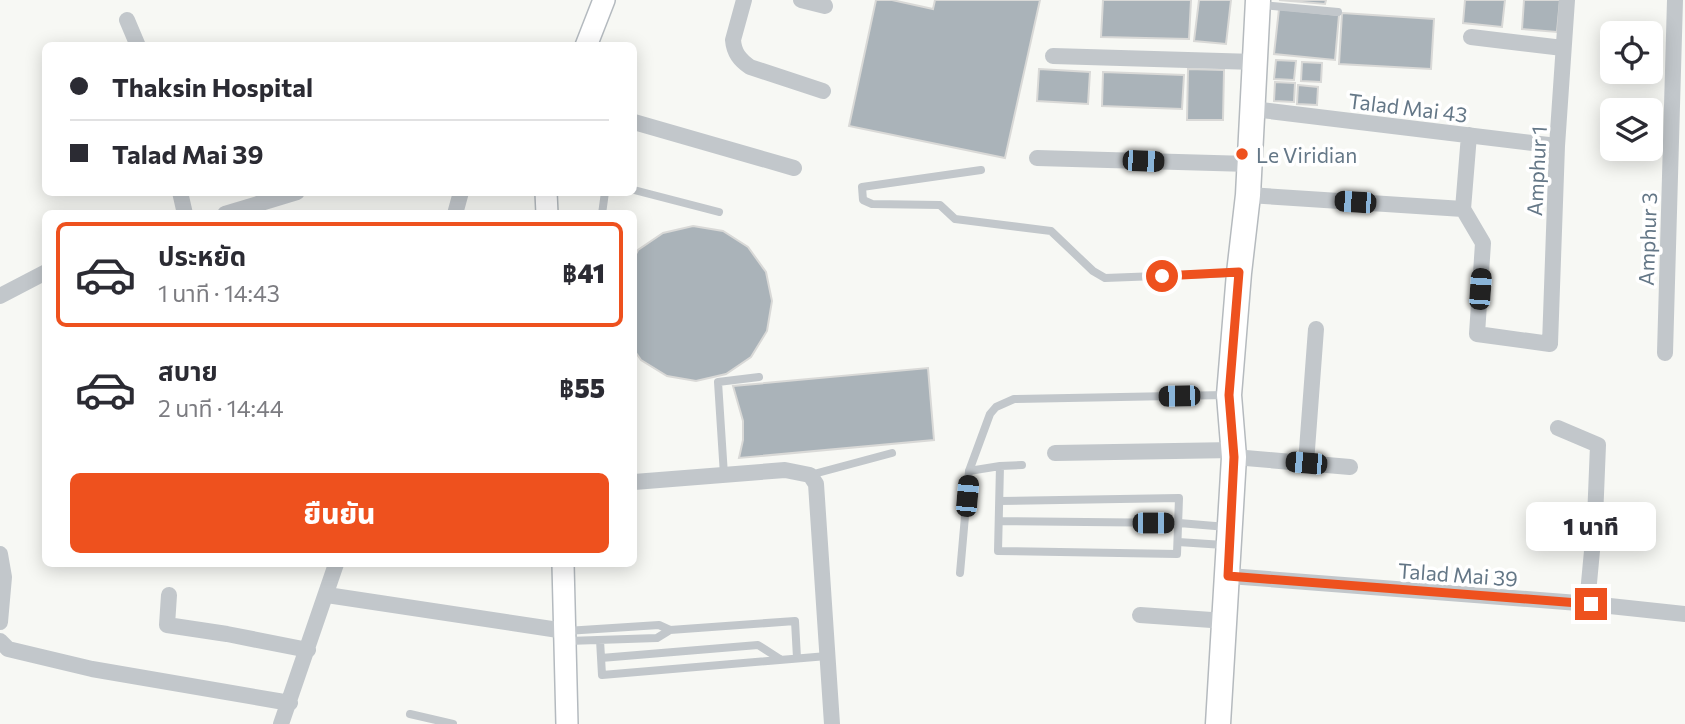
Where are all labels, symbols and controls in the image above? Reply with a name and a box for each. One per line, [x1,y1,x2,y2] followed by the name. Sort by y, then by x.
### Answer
[1600,21,1663,161] map controls
[1600,21,1663,84] button: locate
[112,71,313,102] text: Thaksin Hospital
[1347,87,1469,127] street label: Talad Mai 43
[1600,98,1663,161] button: layers
[1521,125,1551,217] street label: Amphur 1
[112,138,264,169] text: Talad Mai 39
[1256,142,1357,167] place label: Le Viridian
[1234,146,1250,162] marker: Le Viridian
[1122,150,1165,172] car
[1334,190,1377,214] car
[1633,192,1661,286] street label: Amphur 3
[158,240,246,271] text: ประหยัด
[74,243,137,306] icon: car
[562,257,605,288] text: ฿41
[1146,260,1178,292] route start
[1469,267,1492,311] car
[158,279,280,307] text: 1 นาที · 14:43
[158,355,218,386] text: สบาย
[74,358,137,421] icon: car
[559,372,605,403] text: ฿55
[1158,385,1201,407] car
[158,394,284,422] text: 2 นาที · 14:44
[1285,451,1328,475] car
[70,473,609,553] button: ยืนยัน
[955,474,980,518] car
[1526,503,1656,552] callout: 1 นาที
[1563,512,1619,540] text: 1 นาที
[1133,513,1175,534] car
[1397,557,1519,591] street label: Talad Mai 39
[1575,588,1607,620] route end

